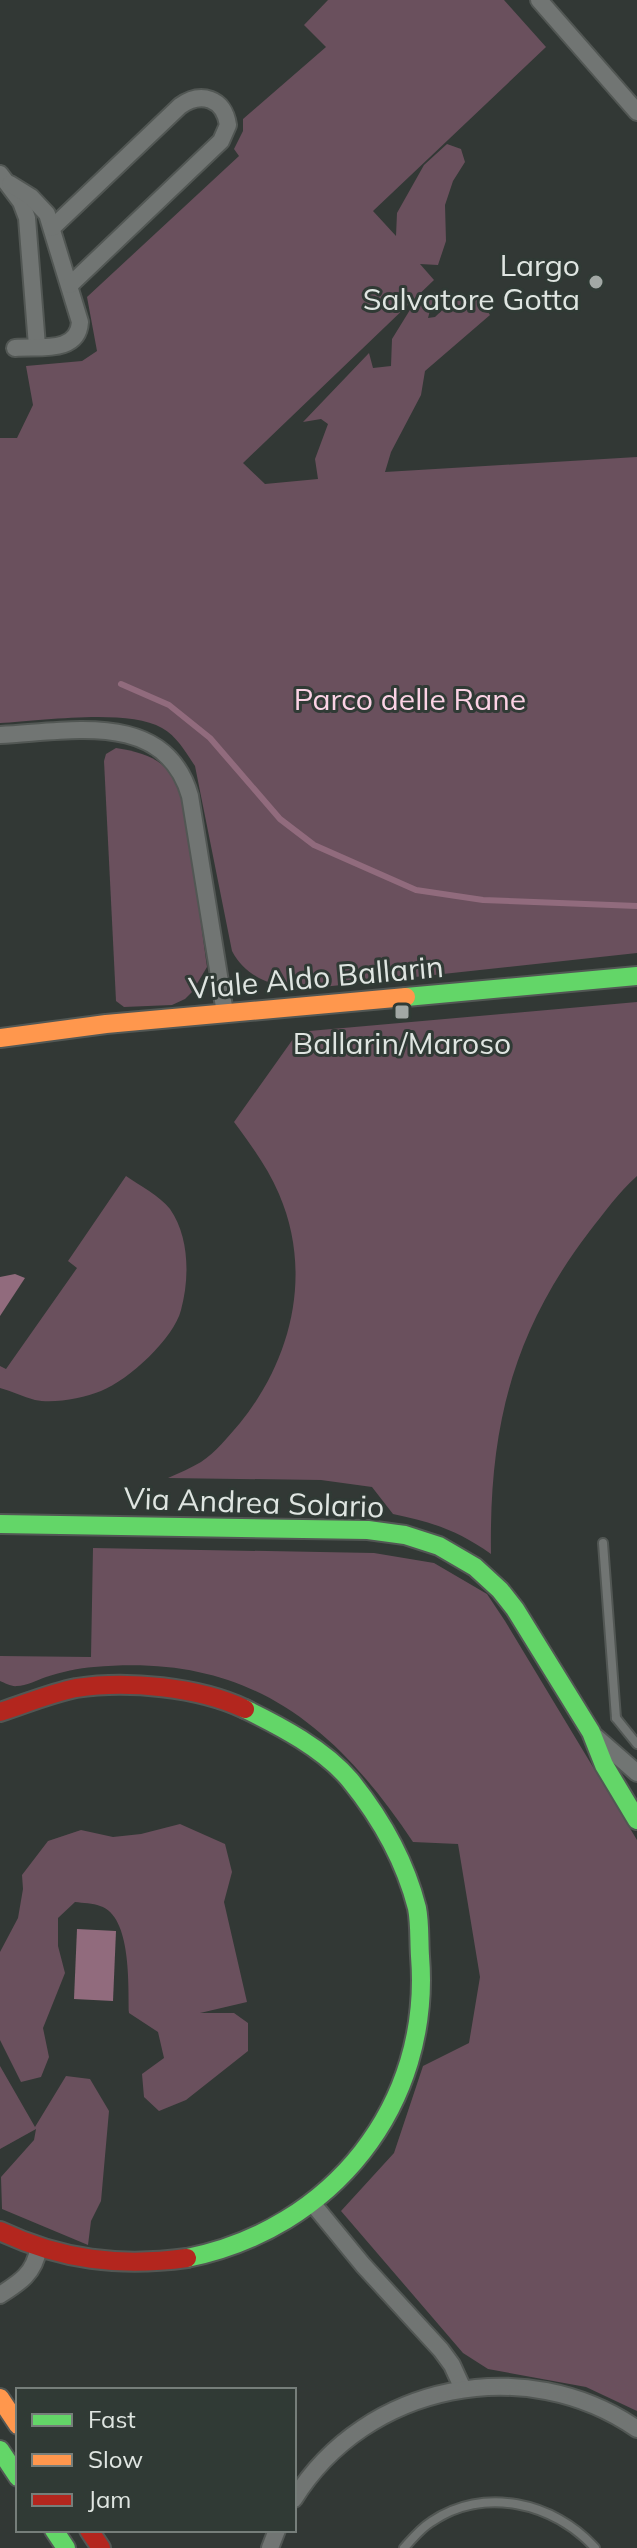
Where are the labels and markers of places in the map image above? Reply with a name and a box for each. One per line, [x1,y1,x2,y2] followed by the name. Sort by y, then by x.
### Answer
[363,246,580,318] place label: Largo Salvatore Gotta
[587,273,605,291] marker: Largo Salvatore Gotta
[393,1003,411,1021] marker: Ballarin/Maroso
[293,1024,511,1062] place label: Ballarin/Maroso

